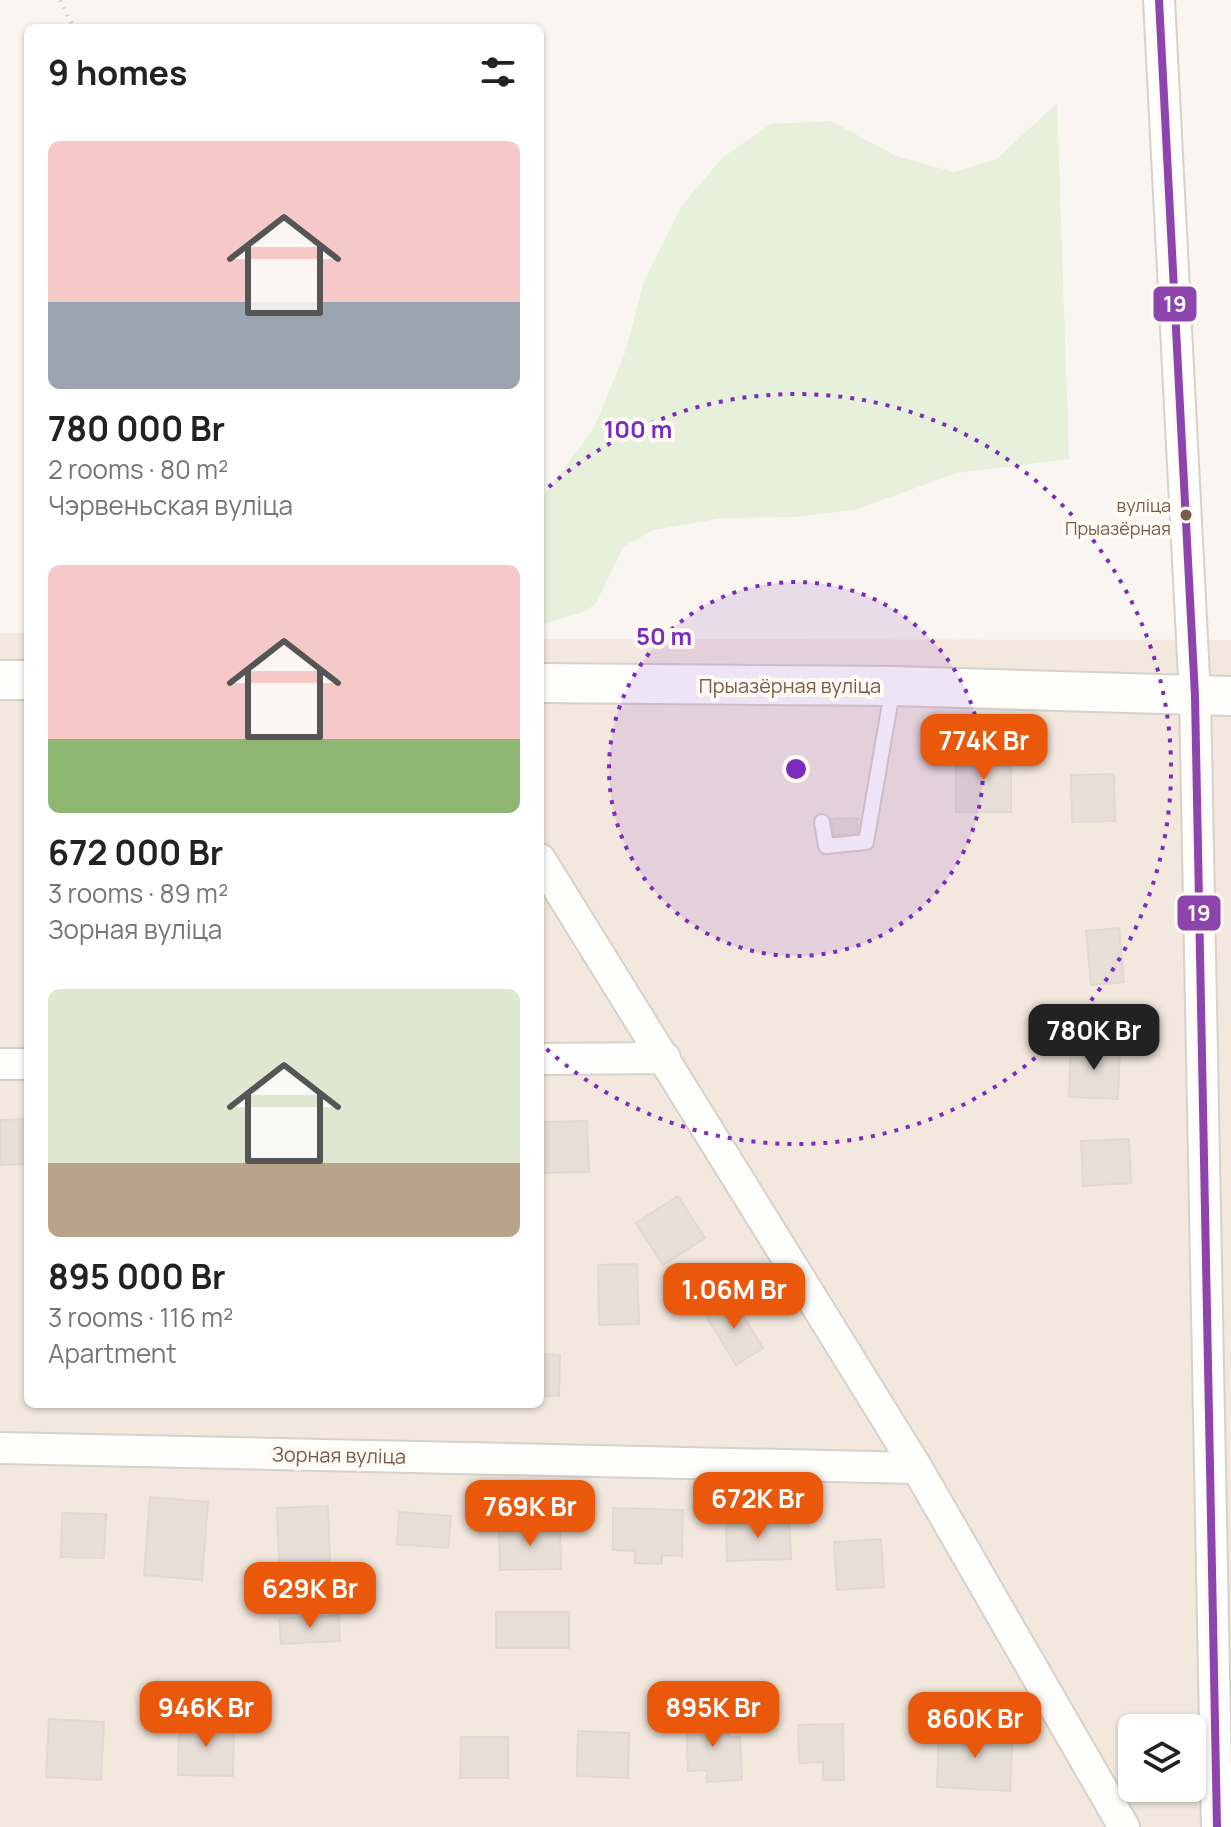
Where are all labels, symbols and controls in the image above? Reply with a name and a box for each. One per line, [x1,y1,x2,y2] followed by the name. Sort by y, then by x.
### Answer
[48,49,187,95] text: 9 homes
[476,50,520,94] icon: filters
[212,193,356,337] icon: home
[1152,285,1198,323] line badge: 19
[1163,289,1187,319] text: 19
[48,405,225,451] text: 780 000 Br
[604,412,672,445] text: 100 m
[48,451,228,487] text: 2 rooms · 80 m²
[48,487,293,523] text: Чэрвеньская вуліца
[1065,493,1171,540] place label: вуліца Прыазёрная
[1178,507,1194,523] marker: вуліца Прыазёрная
[212,617,356,761] icon: home
[636,619,692,652] text: 50 m
[699,672,881,699] street label: Прыазёрная вуліца
[910,714,1058,782] pin: 774K Br
[939,722,1029,758] text: 774K Br
[782,755,810,783] centre of rings
[48,829,223,875] text: 672 000 Br
[48,875,228,911] text: 3 rooms · 89 m²
[1176,894,1222,932] line badge: 19
[1187,898,1211,928] text: 19
[48,911,222,947] text: Зорная вуліца
[1020,1004,1168,1072] pin: 780K Br
[1046,1012,1142,1048] text: 780K Br
[212,1041,356,1185] icon: home
[48,1253,226,1299] text: 895 000 Br
[651,1263,817,1331] pin: 1.06M Br
[681,1271,787,1307] text: 1.06M Br
[48,1299,234,1335] text: 3 rooms · 116 m²
[48,1335,177,1371] text: Apartment
[272,1440,406,1470] street label: Зорная вуліца
[684,1472,832,1540] pin: 672K Br
[456,1480,604,1548] pin: 769K Br
[711,1480,805,1516] text: 672K Br
[483,1488,577,1524] text: 769K Br
[236,1562,384,1630] pin: 629K Br
[262,1570,358,1606] text: 629K Br
[132,1681,280,1749] pin: 946K Br
[639,1681,787,1749] pin: 895K Br
[158,1689,254,1725] text: 946K Br
[665,1689,761,1725] text: 895K Br
[901,1692,1049,1760] pin: 860K Br
[926,1700,1024,1736] text: 860K Br
[1118,1714,1206,1802] map controls
[1118,1714,1206,1802] button: layers

